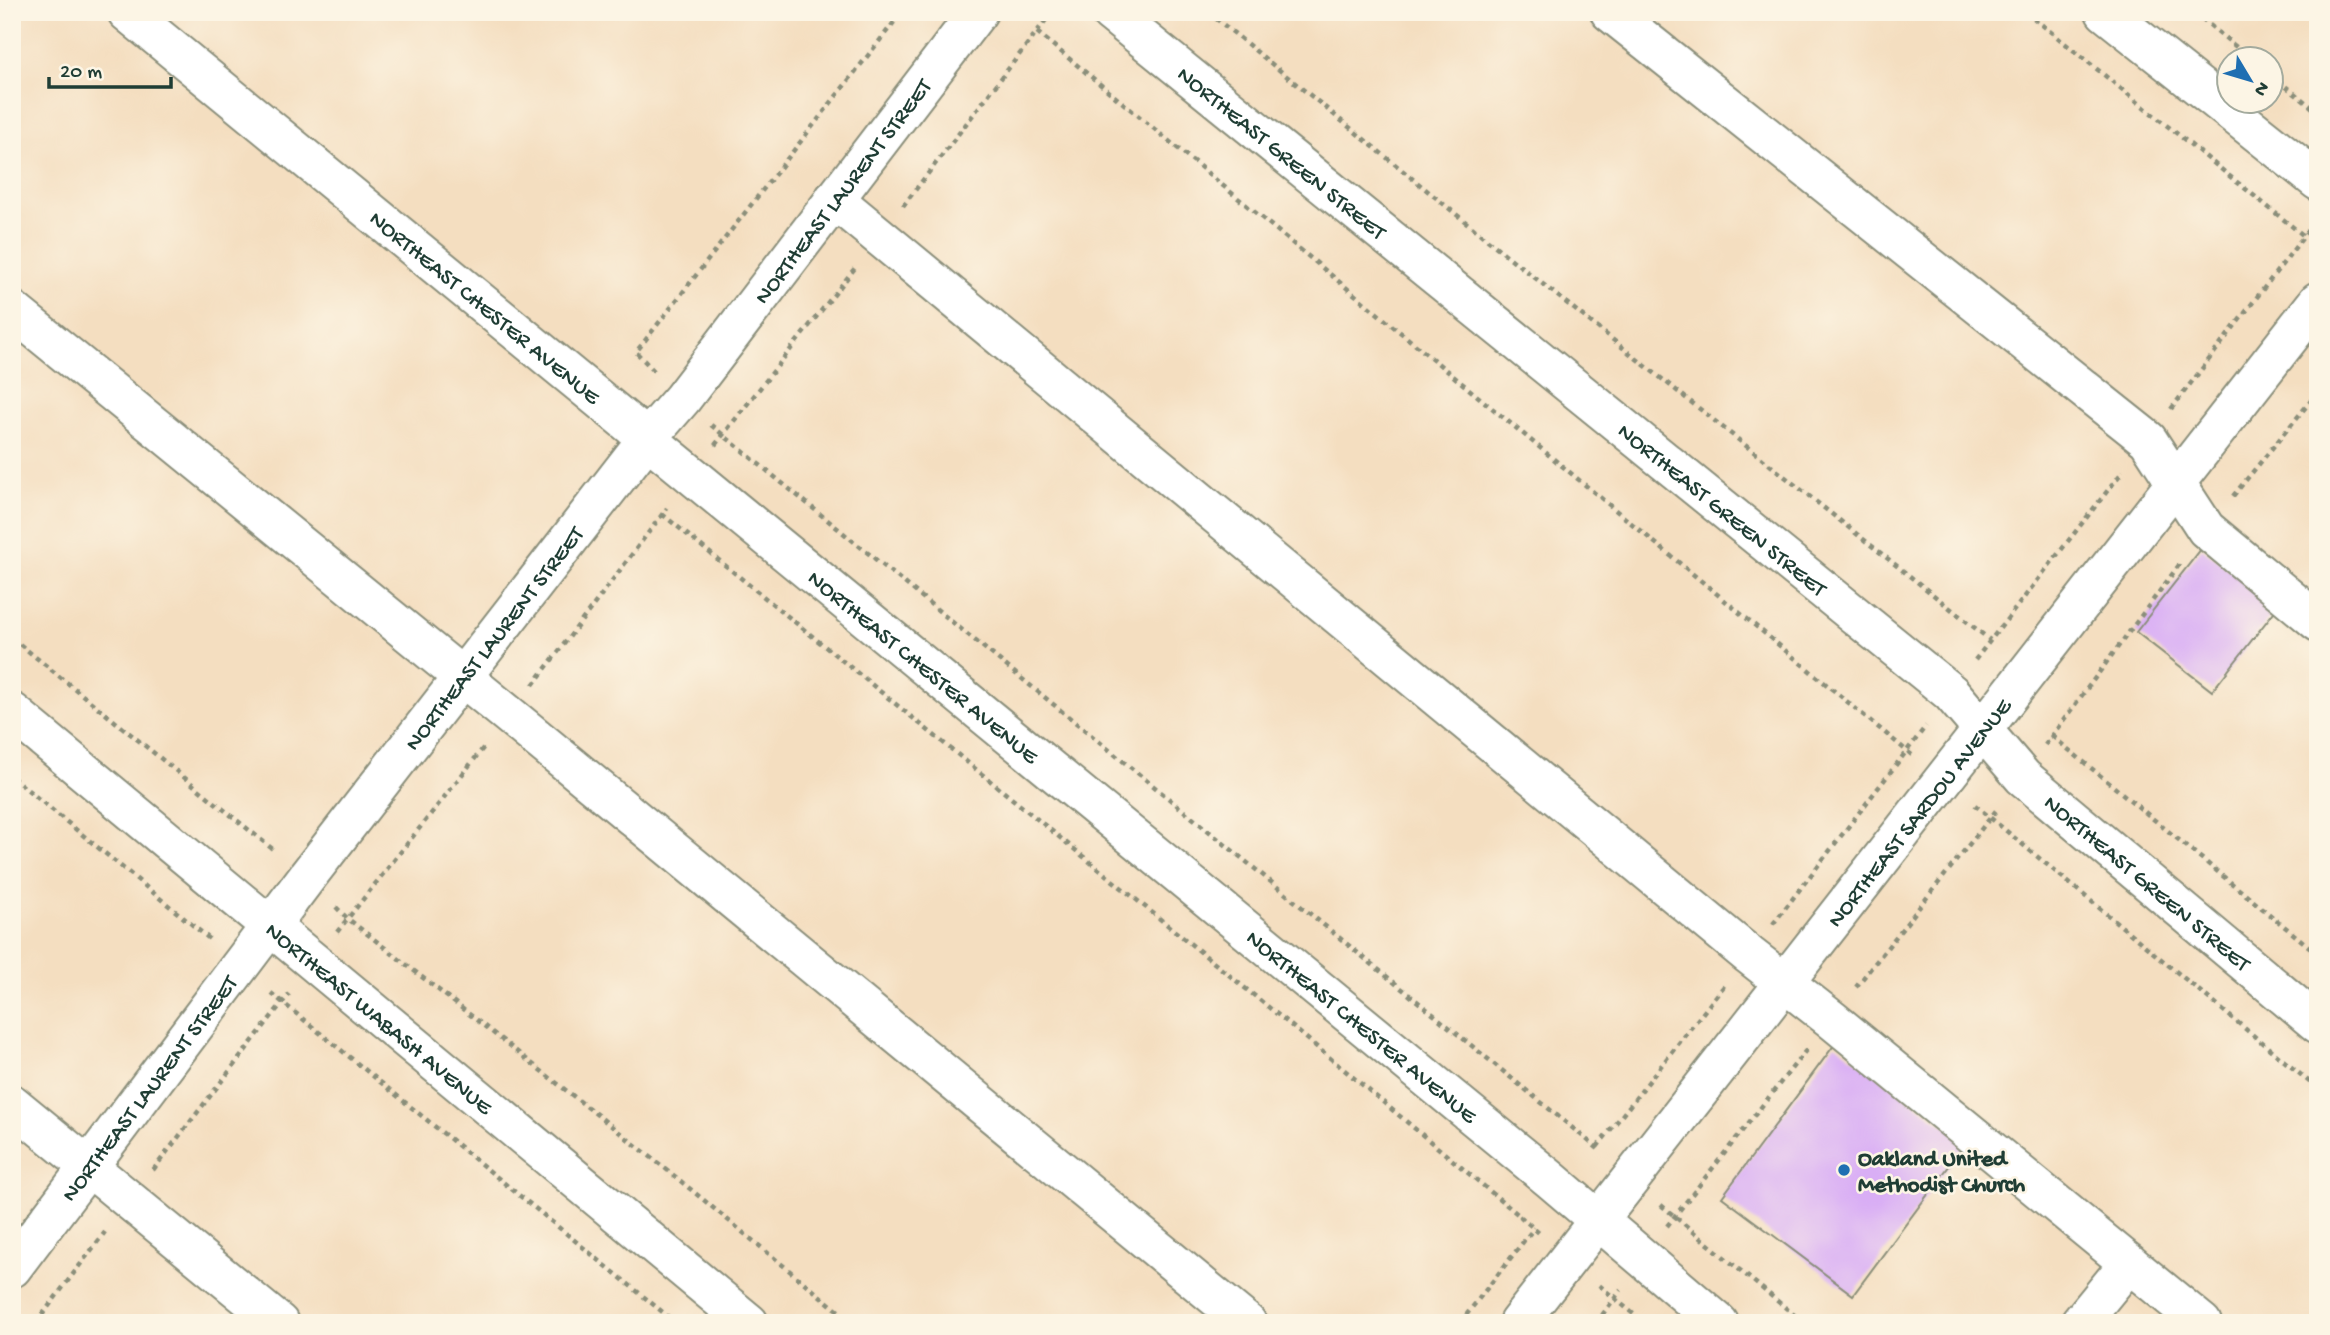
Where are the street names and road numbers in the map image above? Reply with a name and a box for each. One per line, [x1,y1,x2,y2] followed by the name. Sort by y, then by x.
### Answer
[1171,62,1391,248] street label: NORTHEAST GREEN STREET
[750,74,940,310] street label: NORTHEAST LAURENT STREET
[363,206,606,413] street label: NORTHEAST CHESTER AVENUE
[1611,419,1832,604] street label: NORTHEAST GREEN STREET
[400,521,592,757] street label: NORTHEAST LAURENT STREET
[801,566,1044,772] street label: NORTHEAST CHESTER AVENUE
[1823,693,2020,934] street label: NORTHEAST SARDOU AVENUE
[2037,790,2255,979] street label: NORTHEAST GREEN STREET
[259,918,498,1123] street label: NORTHEAST WABASH AVENUE
[1240,925,1483,1132] street label: NORTHEAST CHESTER AVENUE
[57,970,245,1208] street label: NORTHEAST LAURENT STREET

